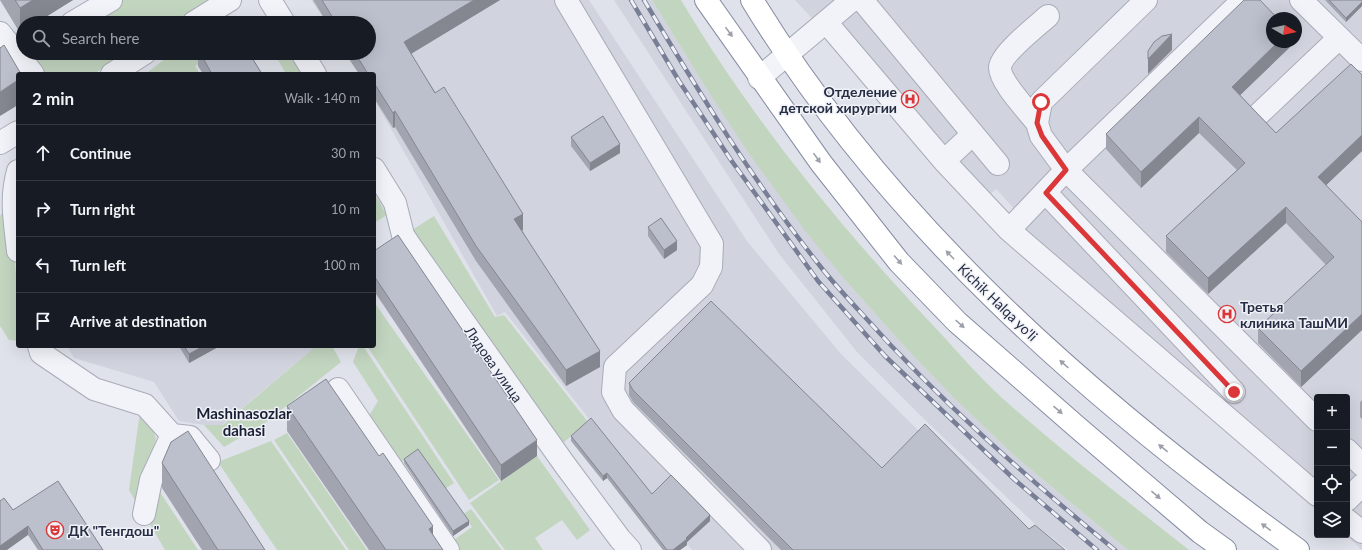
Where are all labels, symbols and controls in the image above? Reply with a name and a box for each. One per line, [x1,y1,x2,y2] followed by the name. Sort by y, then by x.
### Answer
[1266,12,1302,48] north arrow
[16,16,376,60] search box
[725,26,733,37] one-way arrow
[30,27,52,49] icon: search
[62,29,139,47] text: Search here
[779,83,898,116] place label: Отделение детской хирургии
[32,88,74,109] text: 2 min
[900,89,920,109] hospital icon: Отделение детской хирургии
[284,90,360,106] text: Walk · 140 m
[1032,93,1050,111] route start
[32,142,54,164] icon: ahead
[70,144,131,162] text: Continue
[331,145,360,161] text: 30 m
[813,153,821,163] one-way arrow
[32,198,54,220] icon: right
[70,200,135,218] text: Turn right
[331,201,360,217] text: 10 m
[945,250,954,260] one-way arrow
[32,254,54,276] icon: left
[893,255,902,265] one-way arrow
[70,256,126,274] text: Turn left
[323,257,360,273] text: 100 m
[955,260,1041,344] street label: Kichik Halqa yo'li
[1240,298,1348,331] place label: Третья клиника ТашМИ
[1217,304,1237,324] hospital icon: Третья клиника ТашМИ
[32,310,54,332] icon: arrive
[70,312,207,330] text: Arrive at destination
[955,320,965,329] one-way arrow
[461,322,527,405] street label: Лядова улица
[1059,359,1069,368] one-way arrow
[1225,383,1243,401] route end
[1314,394,1350,538] map controls
[1314,394,1350,430] button: +
[196,404,292,439] district label: Mashinasozlar dahasi
[1052,406,1063,415] one-way arrow
[1314,430,1350,466] button: −
[1158,443,1169,452] one-way arrow
[1314,466,1350,502] button: locate
[1151,490,1162,499] one-way arrow
[1314,502,1350,538] button: layers
[45,520,65,540] theatre icon: ДК "Тенгдош"
[68,522,159,539] place label: ДК "Тенгдош"
[1261,523,1271,531] one-way arrow

